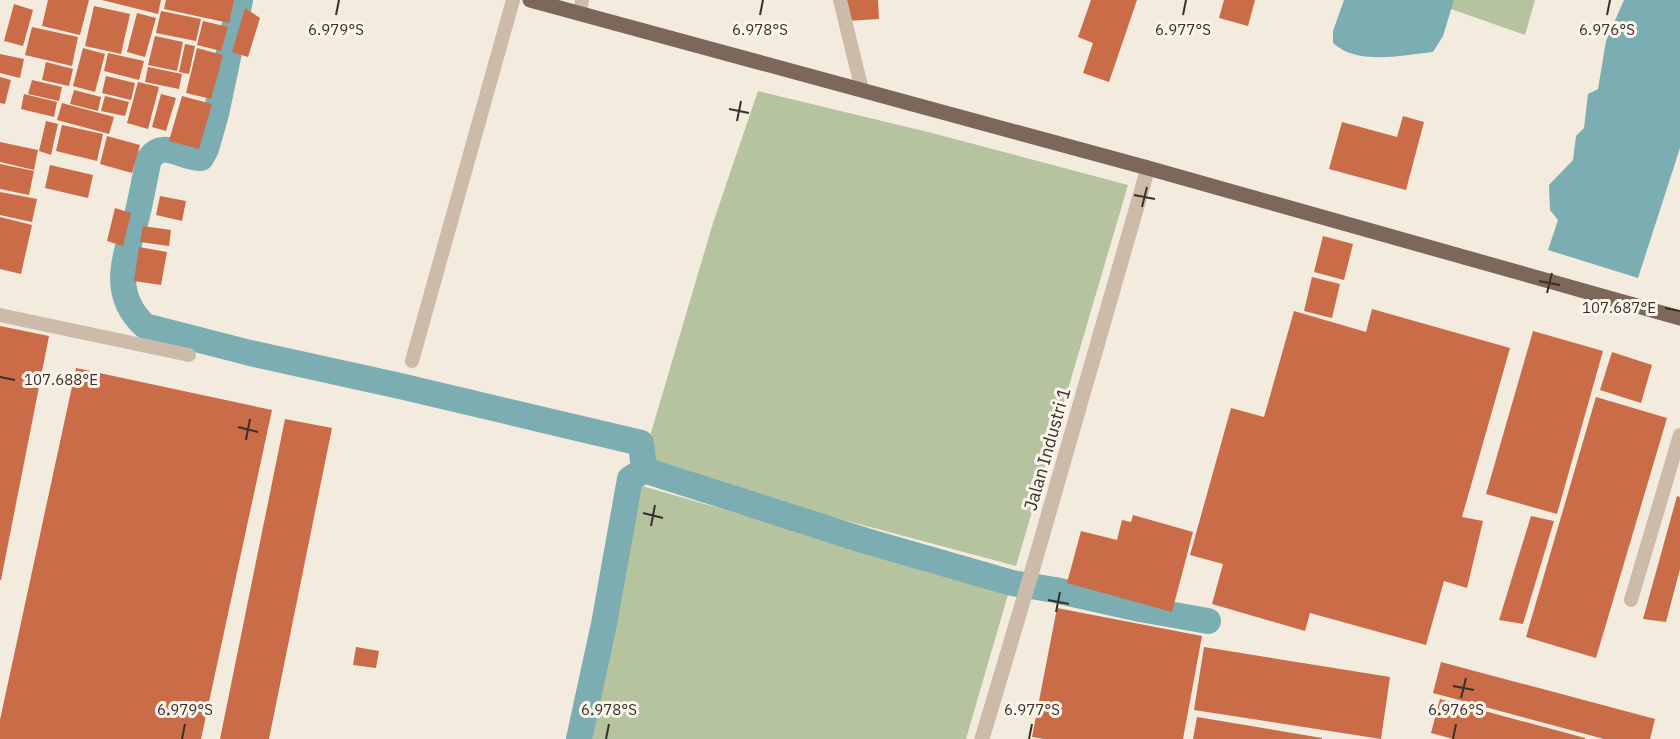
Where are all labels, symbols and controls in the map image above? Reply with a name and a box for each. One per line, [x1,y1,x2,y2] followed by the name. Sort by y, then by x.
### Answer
[308,20,364,39] text: 6.979°S
[732,20,788,39] text: 6.978°S
[1155,20,1211,39] text: 6.977°S
[1579,20,1635,39] text: 6.976°S
[1582,298,1656,317] text: 107.687°E
[24,370,98,389] text: 107.688°E
[1018,385,1076,513] street label: Jalan Industri 1
[157,700,213,719] text: 6.979°S
[581,700,637,719] text: 6.978°S
[1004,700,1060,719] text: 6.977°S
[1428,700,1484,719] text: 6.976°S

